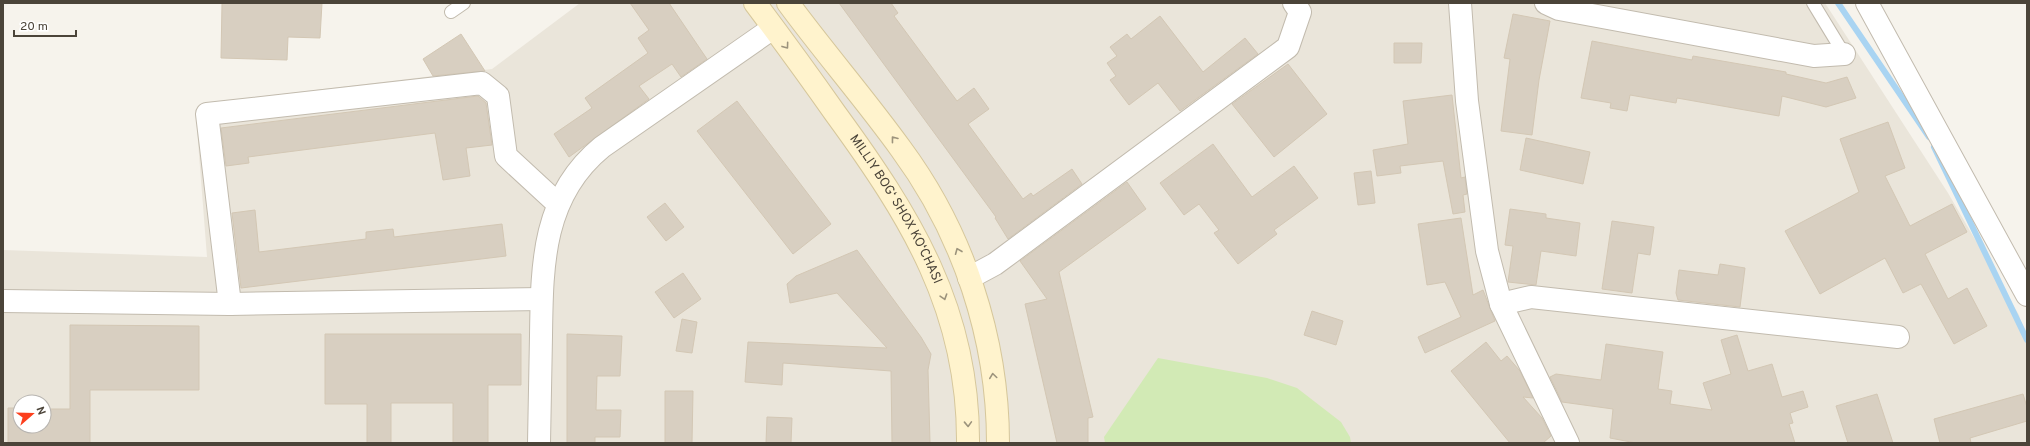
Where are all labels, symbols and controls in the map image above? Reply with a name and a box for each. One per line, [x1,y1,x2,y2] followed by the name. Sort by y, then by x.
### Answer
[14,12,76,38] scale bar
[20,19,48,35] text: 20 m
[781,41,788,48] one-way arrow
[845,132,945,286] street label: MILLIY BOG‘ SHOX KO‘CHASI
[891,137,898,144] one-way arrow
[955,248,963,255] one-way arrow
[939,294,948,301] one-way arrow
[989,373,998,379] one-way arrow
[12,394,52,434] north arrow
[33,405,48,417] text: N
[963,421,972,427] one-way arrow

